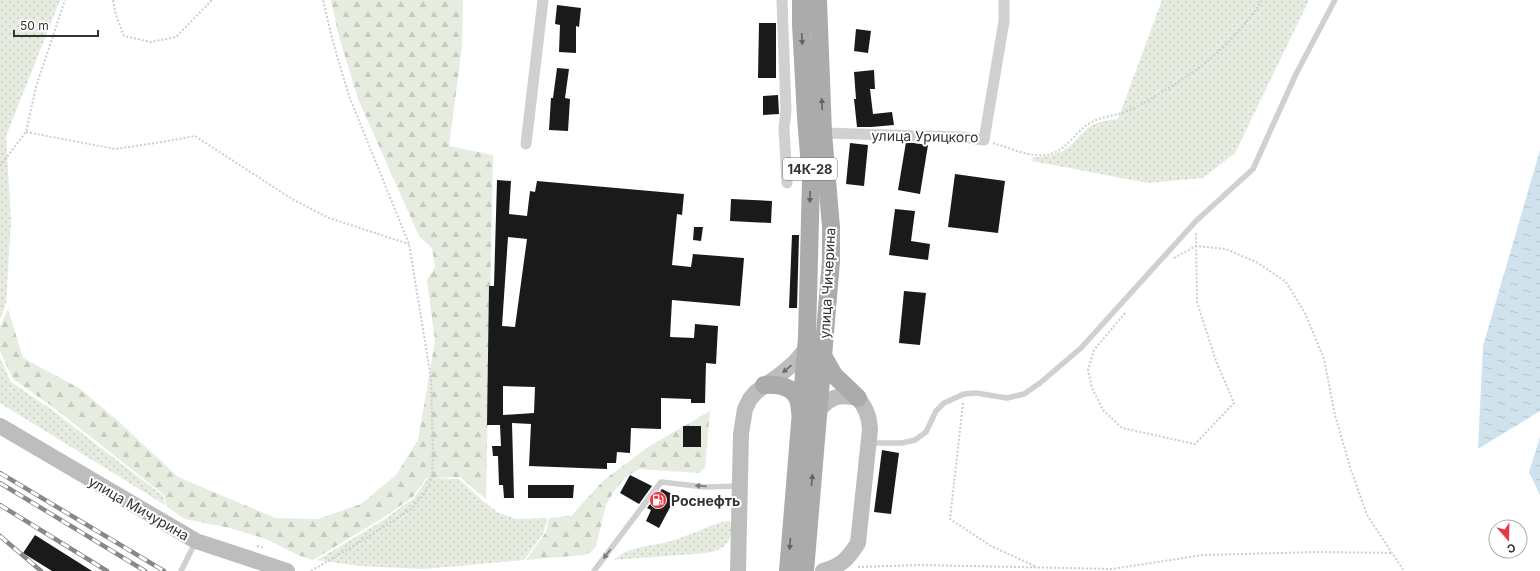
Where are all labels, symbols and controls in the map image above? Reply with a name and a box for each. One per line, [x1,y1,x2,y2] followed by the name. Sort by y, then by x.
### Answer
[14,12,98,38] scale bar
[20,18,49,33] text: 50 m
[798,33,805,45] one-way arrow
[819,97,825,110] one-way arrow
[871,127,979,145] street label: улица Урицкого
[783,158,837,180] road number: 14К-28
[807,191,813,204] one-way arrow
[816,227,838,339] street label: улица Чичерина
[782,364,792,373] one-way arrow
[86,472,192,544] street label: улица Мичурина
[809,474,815,486] one-way arrow
[695,483,707,490] one-way arrow
[648,490,668,510] fuel station icon: Роснефть
[671,492,740,509] place label: Роснефть
[1488,519,1528,559] north arrow
[787,538,794,550] one-way arrow
[1505,540,1518,556] text: С
[603,548,611,559] one-way arrow

